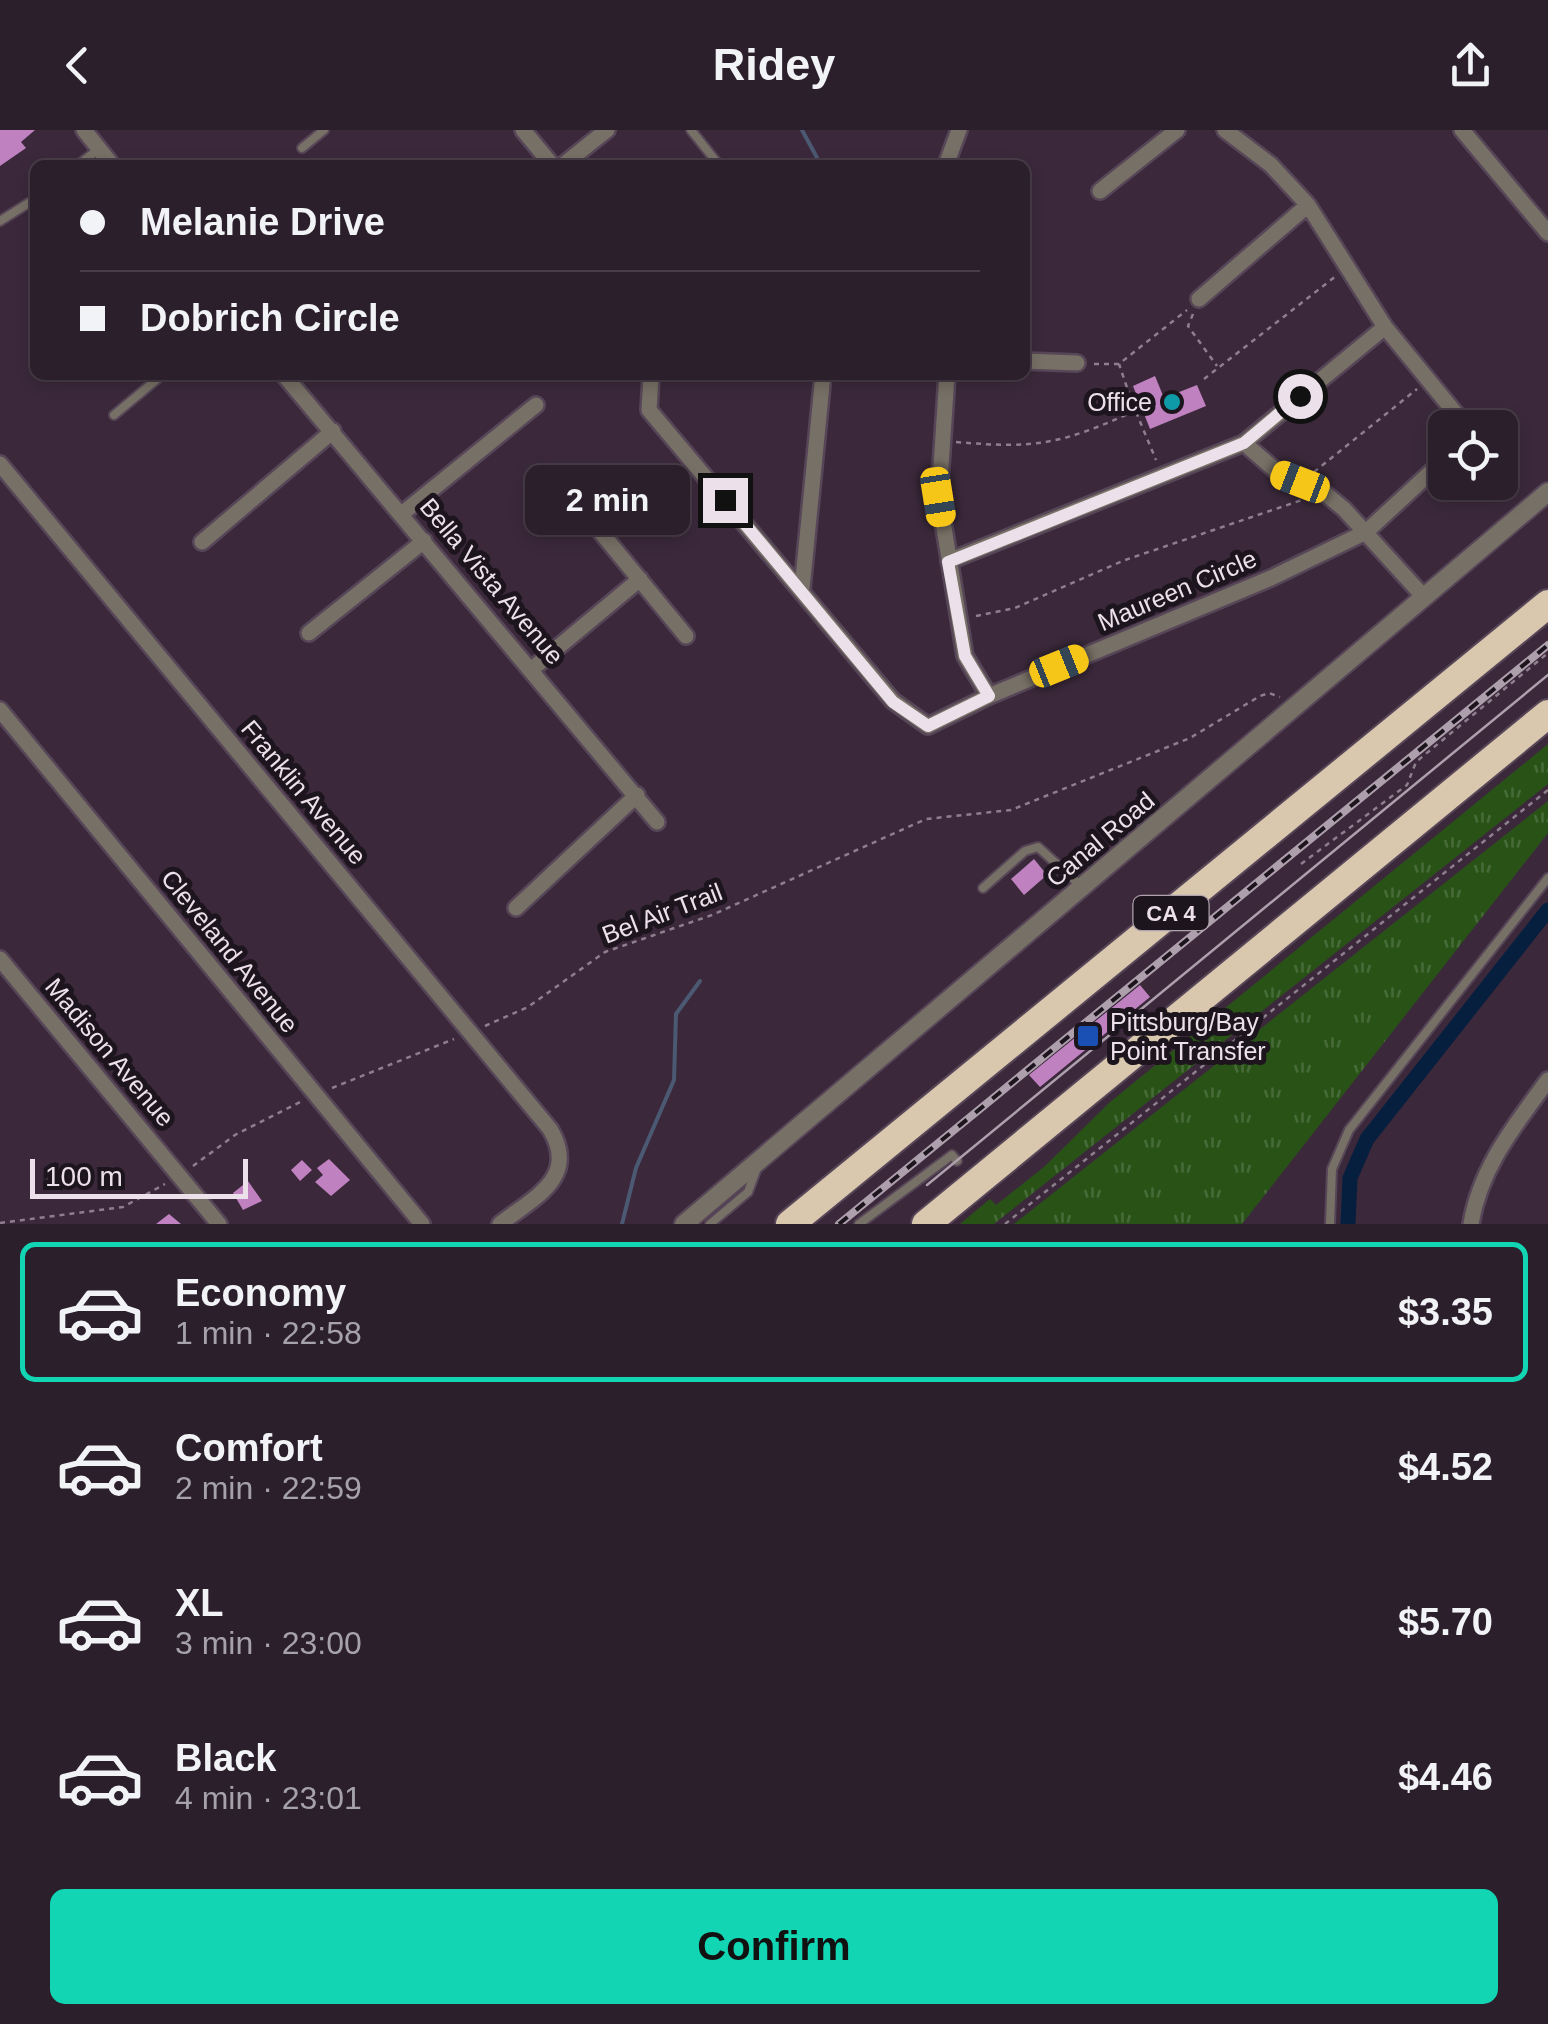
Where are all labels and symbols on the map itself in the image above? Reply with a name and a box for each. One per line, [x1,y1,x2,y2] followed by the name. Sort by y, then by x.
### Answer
[1278,374,1323,419] route start
[1087,388,1152,416] place label: Office
[1161,391,1183,413] marker: Office
[1267,457,1333,507] car
[525,465,690,535] callout: 2 min
[918,465,958,529] car
[703,478,748,523] route end
[415,492,569,670] street label: Bella Vista Avenue
[1094,544,1260,636] street label: Maureen Circle
[1026,641,1092,691] car
[236,715,372,869] street label: Franklin Avenue
[1040,786,1160,892] street label: Canal Road
[156,864,304,1038] street label: Cleveland Avenue
[598,877,726,949] street label: Bel Air Trail
[1134,896,1208,930] road number: CA 4
[40,972,180,1132] street label: Madison Avenue
[1110,1008,1266,1065] place label: Pittsburg/Bay Point Transfer
[1075,1023,1101,1049] marker: Pittsburg/Bay Point Transfer
[30,1154,248,1198] scale bar

